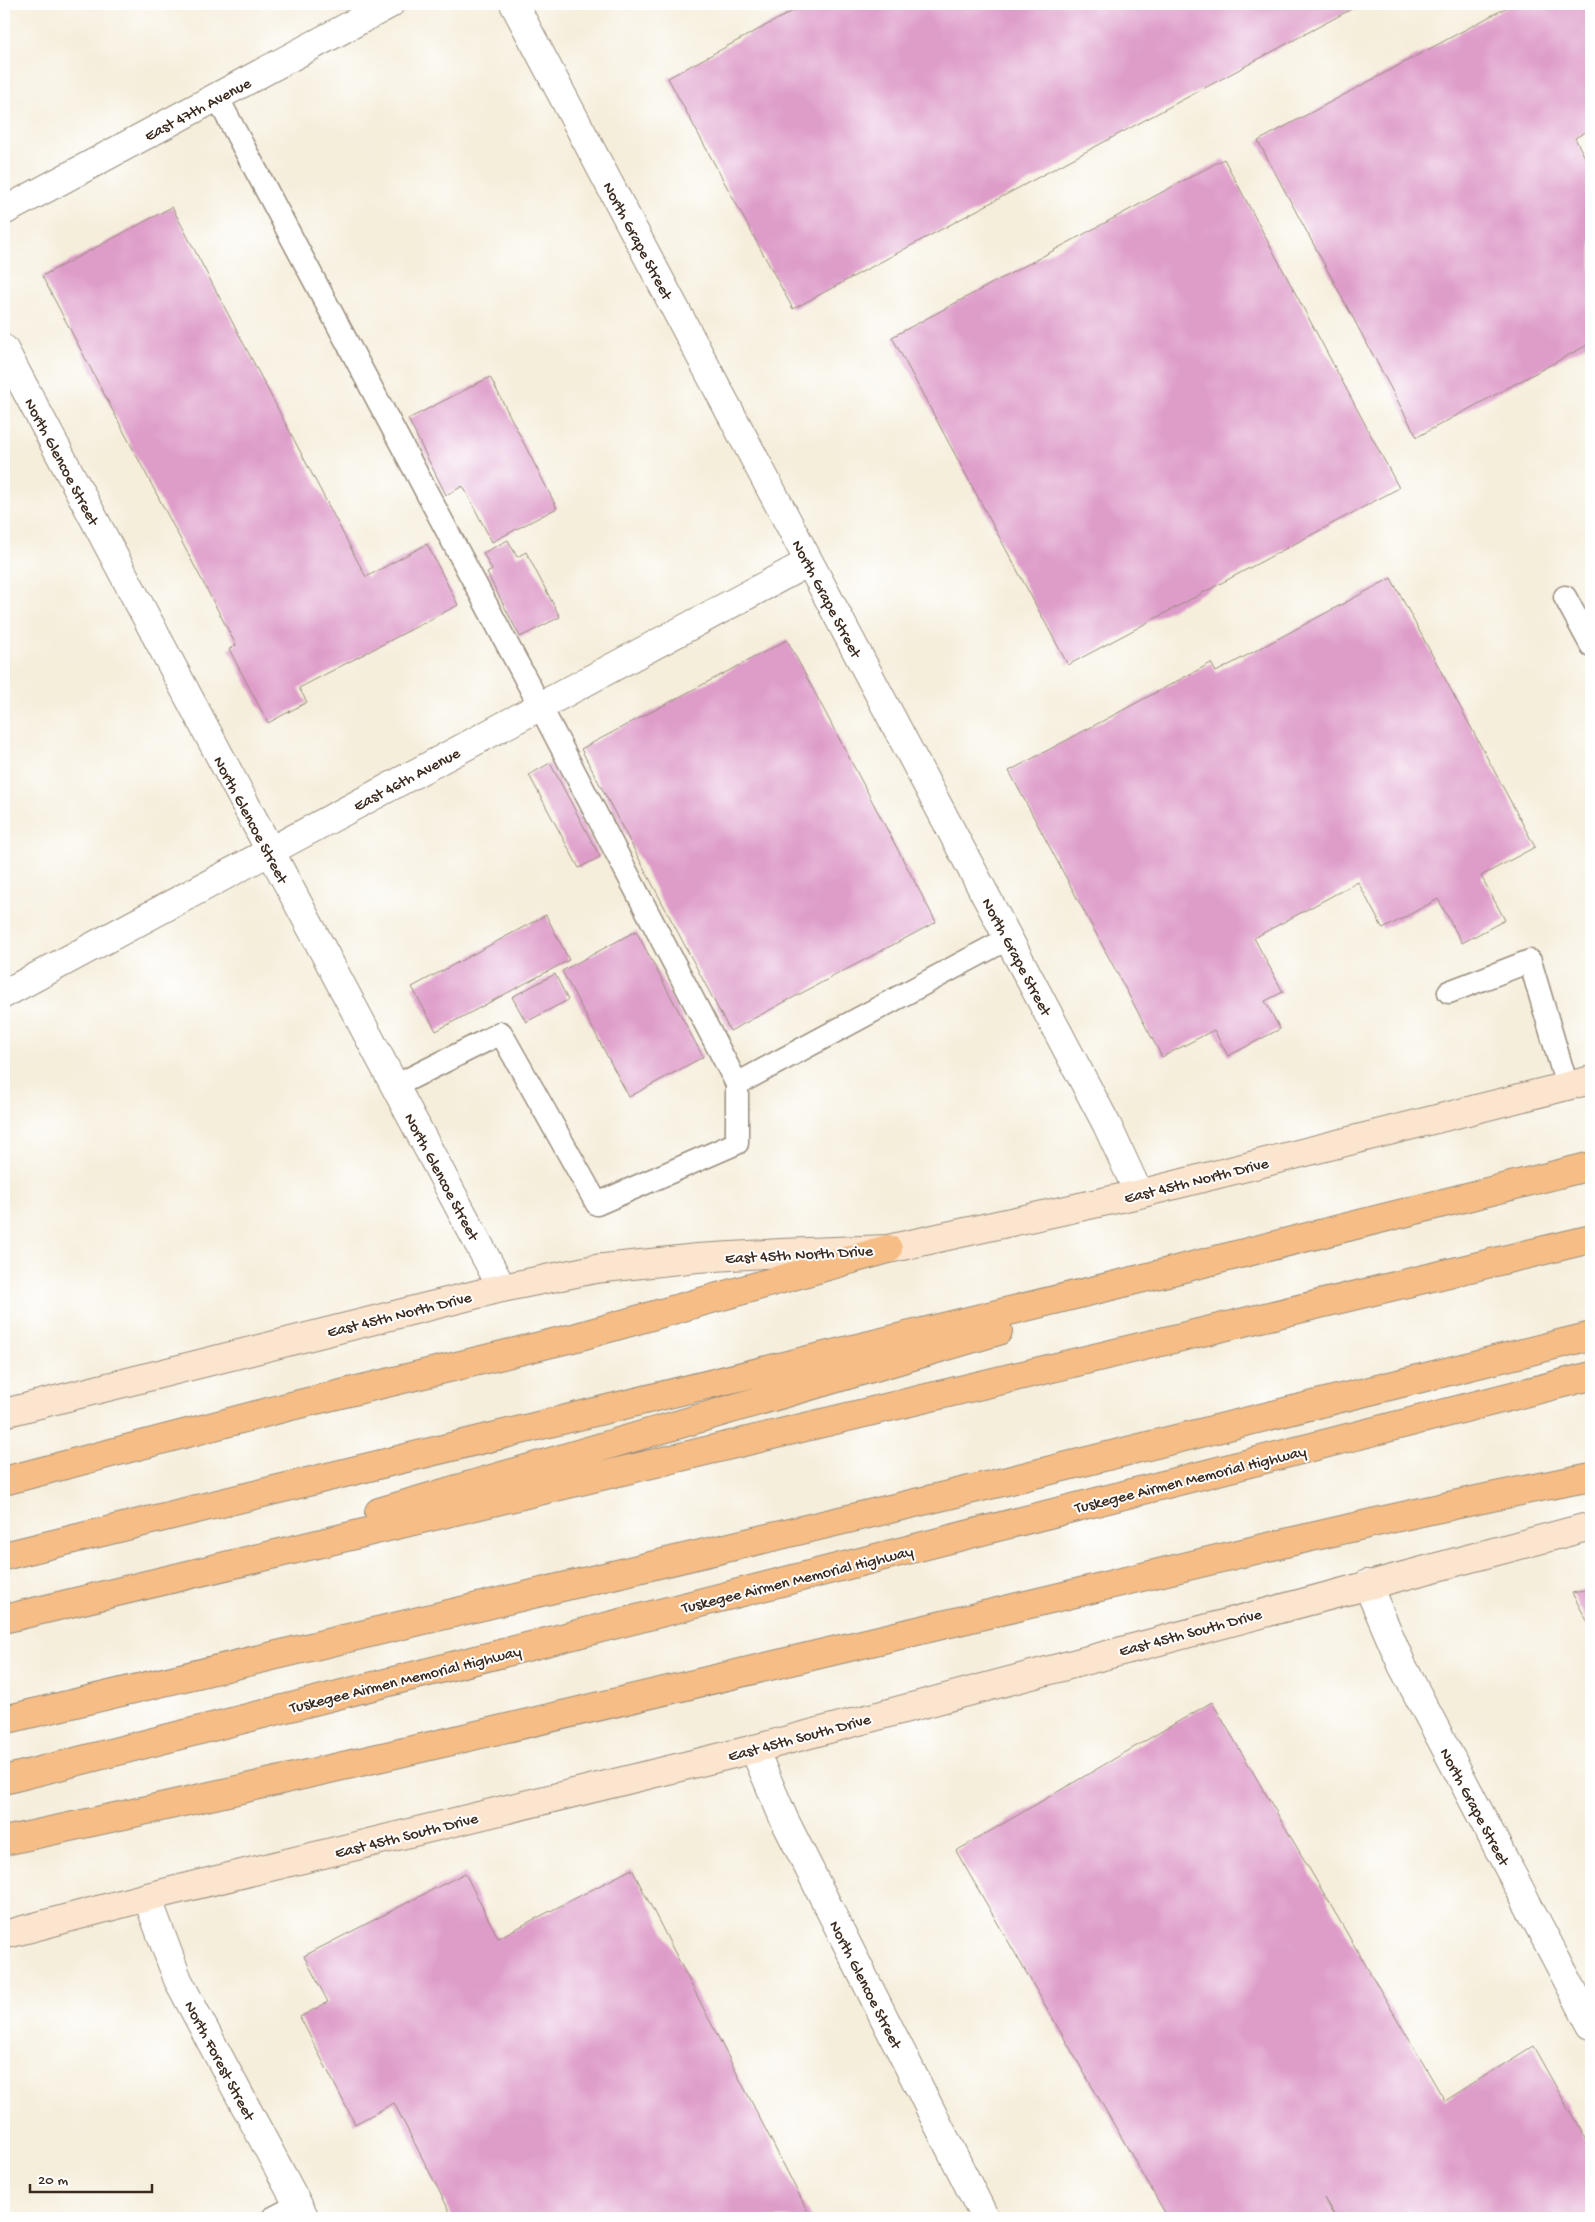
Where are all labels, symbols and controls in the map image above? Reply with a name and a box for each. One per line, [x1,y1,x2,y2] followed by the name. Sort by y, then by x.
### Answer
[142,75,256,147] street label: East 47th Avenue
[597,180,676,305] street label: North Grape Street
[18,396,102,531] street label: North Glencoe Street
[786,538,865,663] street label: North Grape Street
[351,745,465,817] street label: East 46th Avenue
[207,754,291,889] street label: North Glencoe Street
[976,896,1055,1021] street label: North Grape Street
[398,1111,482,1246] street label: North Glencoe Street
[1123,1155,1272,1210] street label: East 45th North Drive
[725,1243,874,1270] street label: East 45th North Drive
[326,1289,475,1344] street label: East 45th North Drive
[1072,1443,1309,1520] street label: Tuskegee Airmen Memorial Highway
[679,1543,916,1620] street label: Tuskegee Airmen Memorial Highway
[1117,1606,1265,1663] street label: East 45th South Drive
[287,1643,524,1720] street label: Tuskegee Airmen Memorial Highway
[726,1711,874,1768] street label: East 45th South Drive
[1434,1746,1513,1871] street label: North Grape Street
[333,1810,481,1864] street label: East 45th South Drive
[823,1918,905,2054] street label: North Glencoe Street
[178,1999,258,2126] street label: North Forest Street
[30,2162,152,2194] scale bar
[38,2172,68,2190] text: 20 m

